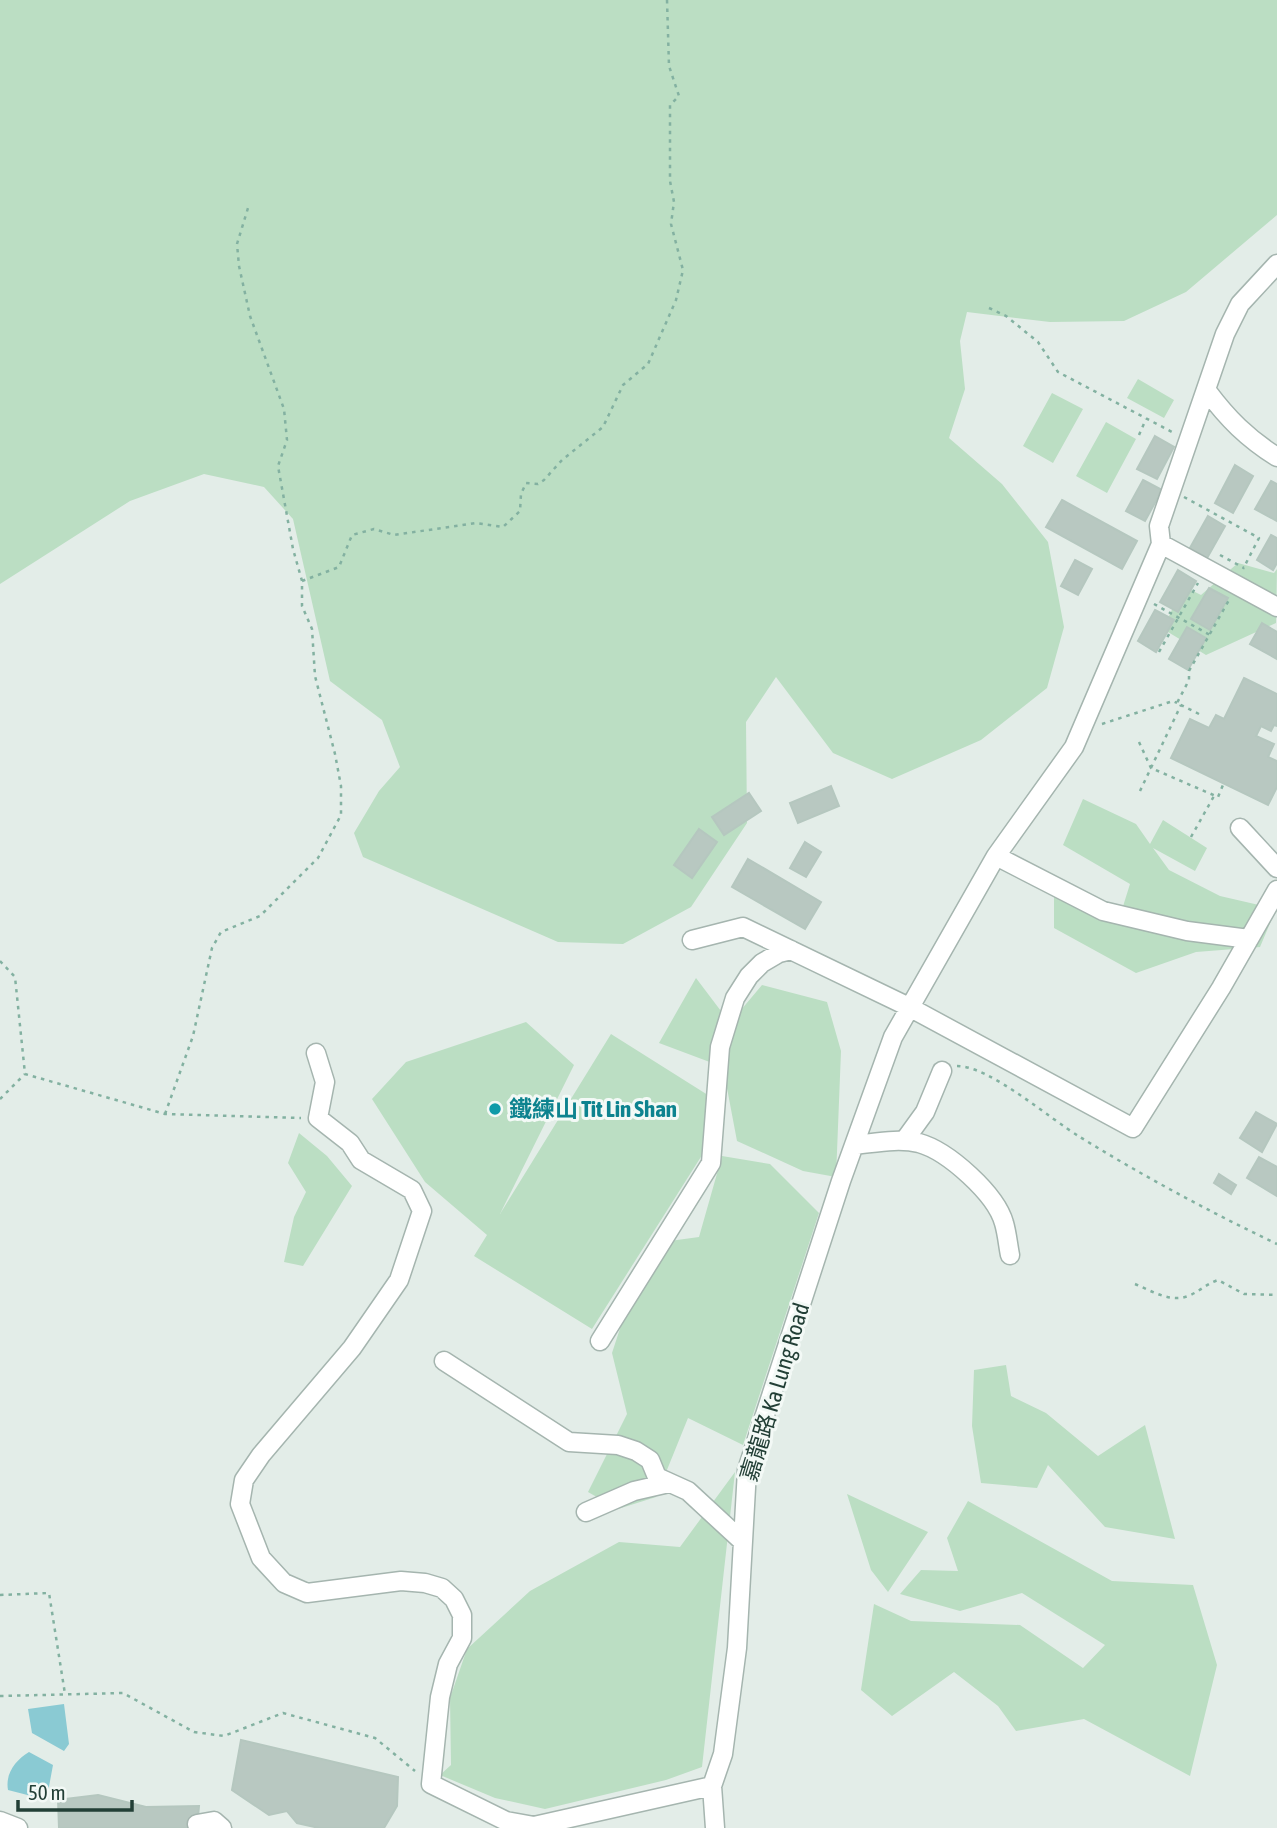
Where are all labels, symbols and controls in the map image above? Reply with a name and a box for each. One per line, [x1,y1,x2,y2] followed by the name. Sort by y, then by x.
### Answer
[509,1096,677,1122] place label: 鐵練山 Tit Lin Shan
[487,1101,503,1117] marker: 鐵練山 Tit Lin Shan
[736,1300,814,1484] street label: 嘉龍路 Ka Lung Road
[18,1769,131,1813] scale bar
[28,1780,66,1804] text: 50 m

